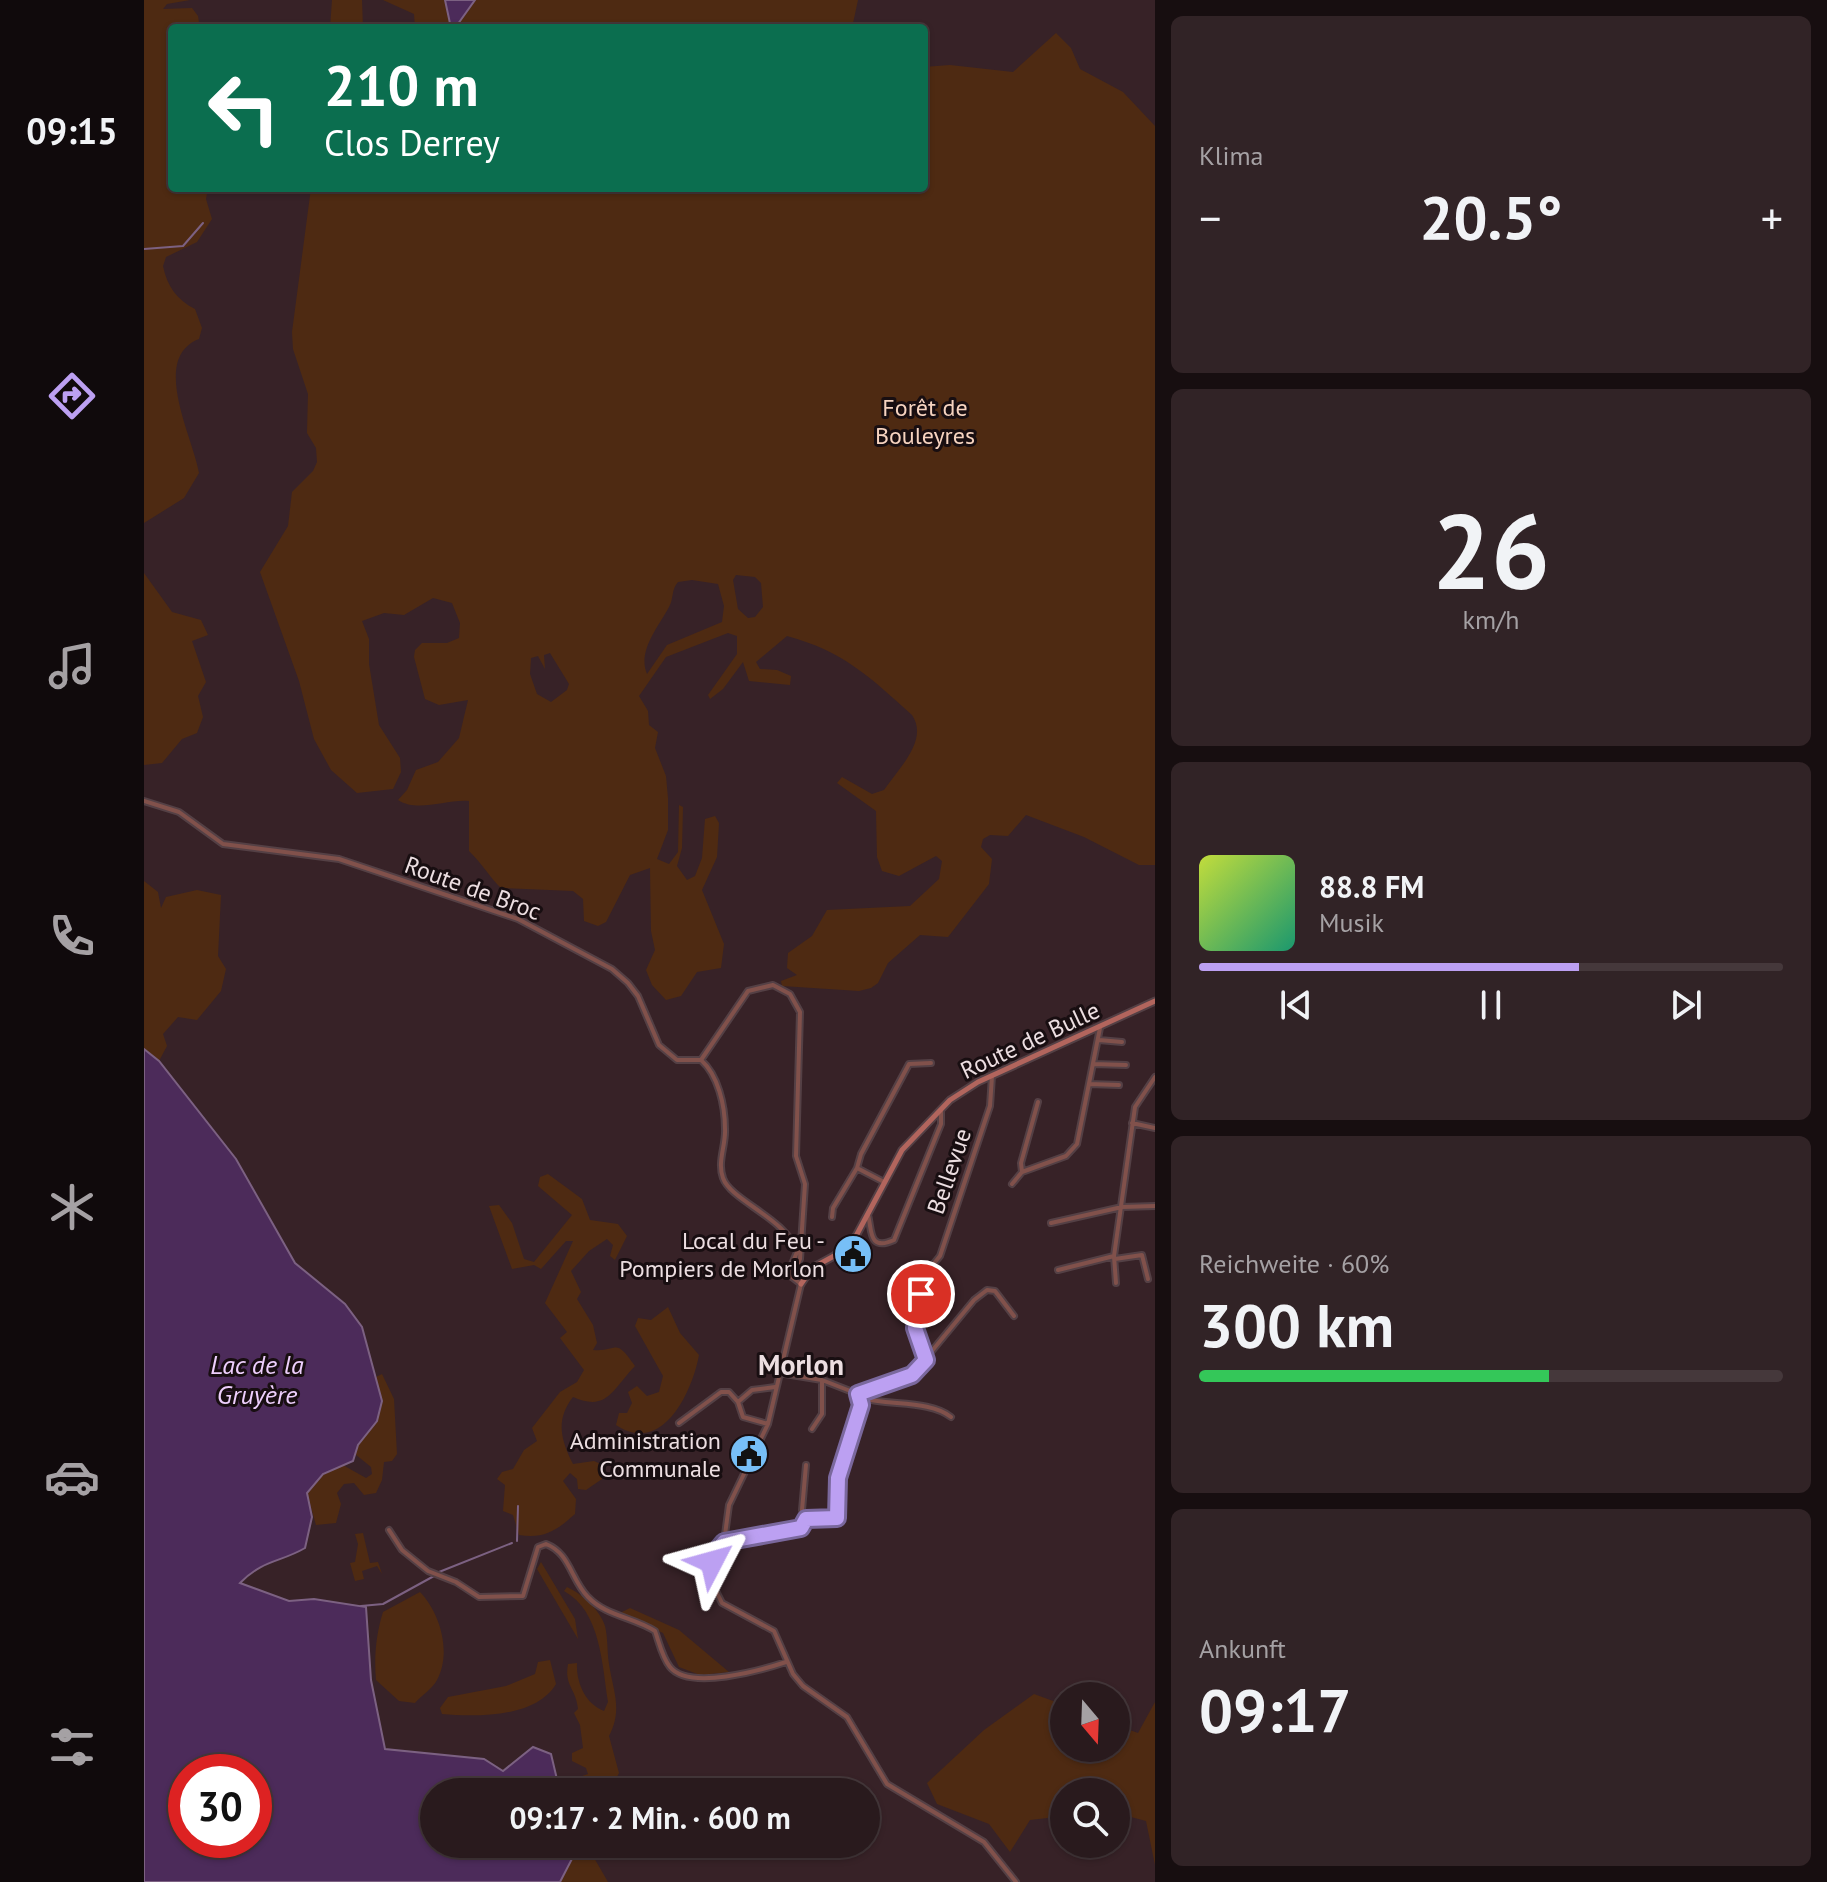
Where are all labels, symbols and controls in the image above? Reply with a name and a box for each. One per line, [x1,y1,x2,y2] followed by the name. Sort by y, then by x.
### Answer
[324,49,479,121] text: 210 m
[192,56,296,160] icon: left
[26,107,118,154] text: 09:15
[324,119,500,166] text: Clos Derrey
[1199,139,1263,172] text: Klima
[1419,178,1563,256] text: 20.5°
[1199,189,1221,246] text: −
[1761,189,1783,246] text: +
[44,368,100,424] icon: directions
[875,392,975,451] park label: Forêt de Bouleyres
[1432,483,1550,618] text: 26
[1463,603,1520,636] text: km/h
[44,638,100,694] icon: music
[401,849,546,927] street label: Route de Broc
[1319,867,1424,906] text: 88.8 FM
[1319,906,1384,939] text: Musik
[44,908,100,964] icon: phone
[1274,983,1318,1027] icon: previous
[1469,983,1513,1027] icon: pause
[1664,983,1708,1027] icon: next
[955,994,1105,1086] street label: Route de Bulle
[920,1124,978,1218] street label: Bellevue
[44,1179,100,1235] icon: climate
[619,1225,825,1284] place label: Local du Feu - Pompiers de Morlon
[832,1233,874,1275] public building icon: Local du Feu - Pompiers de Morlon
[1199,1247,1389,1280] text: Reichweite · 60%
[887,1260,955,1328] pin
[899,1272,943,1316] icon: arrive
[1199,1286,1394,1364] text: 300 km
[758,1346,844,1383] district label: Morlon
[210,1348,304,1411] water label: Lac de la Gruyère
[570,1425,721,1484] place label: Administration Communale
[728,1433,770,1475] public building icon: Administration Communale
[44,1449,100,1505] icon: car
[670,1520,754,1604] position arrow
[1199,1632,1286,1665] text: Ankunft
[1199,1671,1351,1749] text: 09:17
[1050,1682,1130,1762] north arrow
[1050,1682,1130,1858] map controls
[44,1719,100,1775] icon: filters
[168,1754,272,1858] speed limit sign: 30
[1050,1778,1130,1858] button: search
[509,1798,791,1837] text: 09:17 · 2 Min. · 600 m

